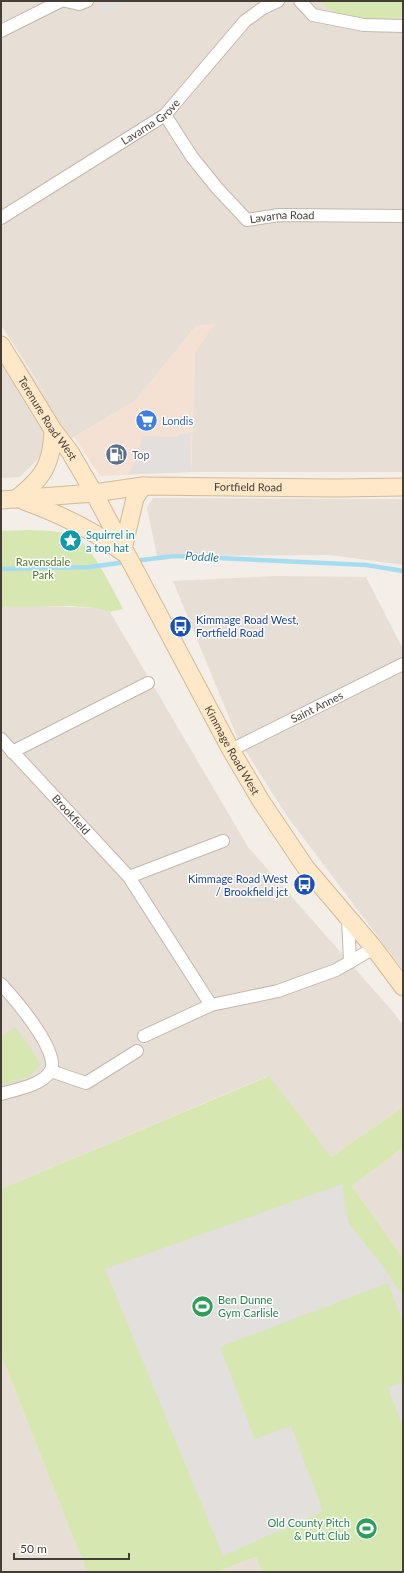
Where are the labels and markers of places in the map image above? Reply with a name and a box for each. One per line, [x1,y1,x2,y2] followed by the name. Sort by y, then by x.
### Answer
[133,408,159,434] supermarket icon: Londis
[162,414,193,427] place label: Londis
[103,442,129,468] fuel station icon: Top
[132,448,150,461] place label: Top
[58,528,84,554] place icon: Squirrel in a top hat
[86,528,135,554] place label: Squirrel in a top hat
[167,613,193,639] bus stop icon: Kimmage Road West, Fortfield Road
[196,613,299,639] place label: Kimmage Road West, Fortfield Road
[188,872,288,898] place label: Kimmage Road West / Brookfield jct
[291,872,317,898] bus stop icon: Kimmage Road West / Brookfield jct
[189,1293,215,1319] sports icon: Ben Dunne Gym Carlisle
[218,1293,279,1319] place label: Ben Dunne Gym Carlisle
[267,1516,350,1542] place label: Old County Pitch & Putt Club
[353,1516,379,1542] sports icon: Old County Pitch & Putt Club

